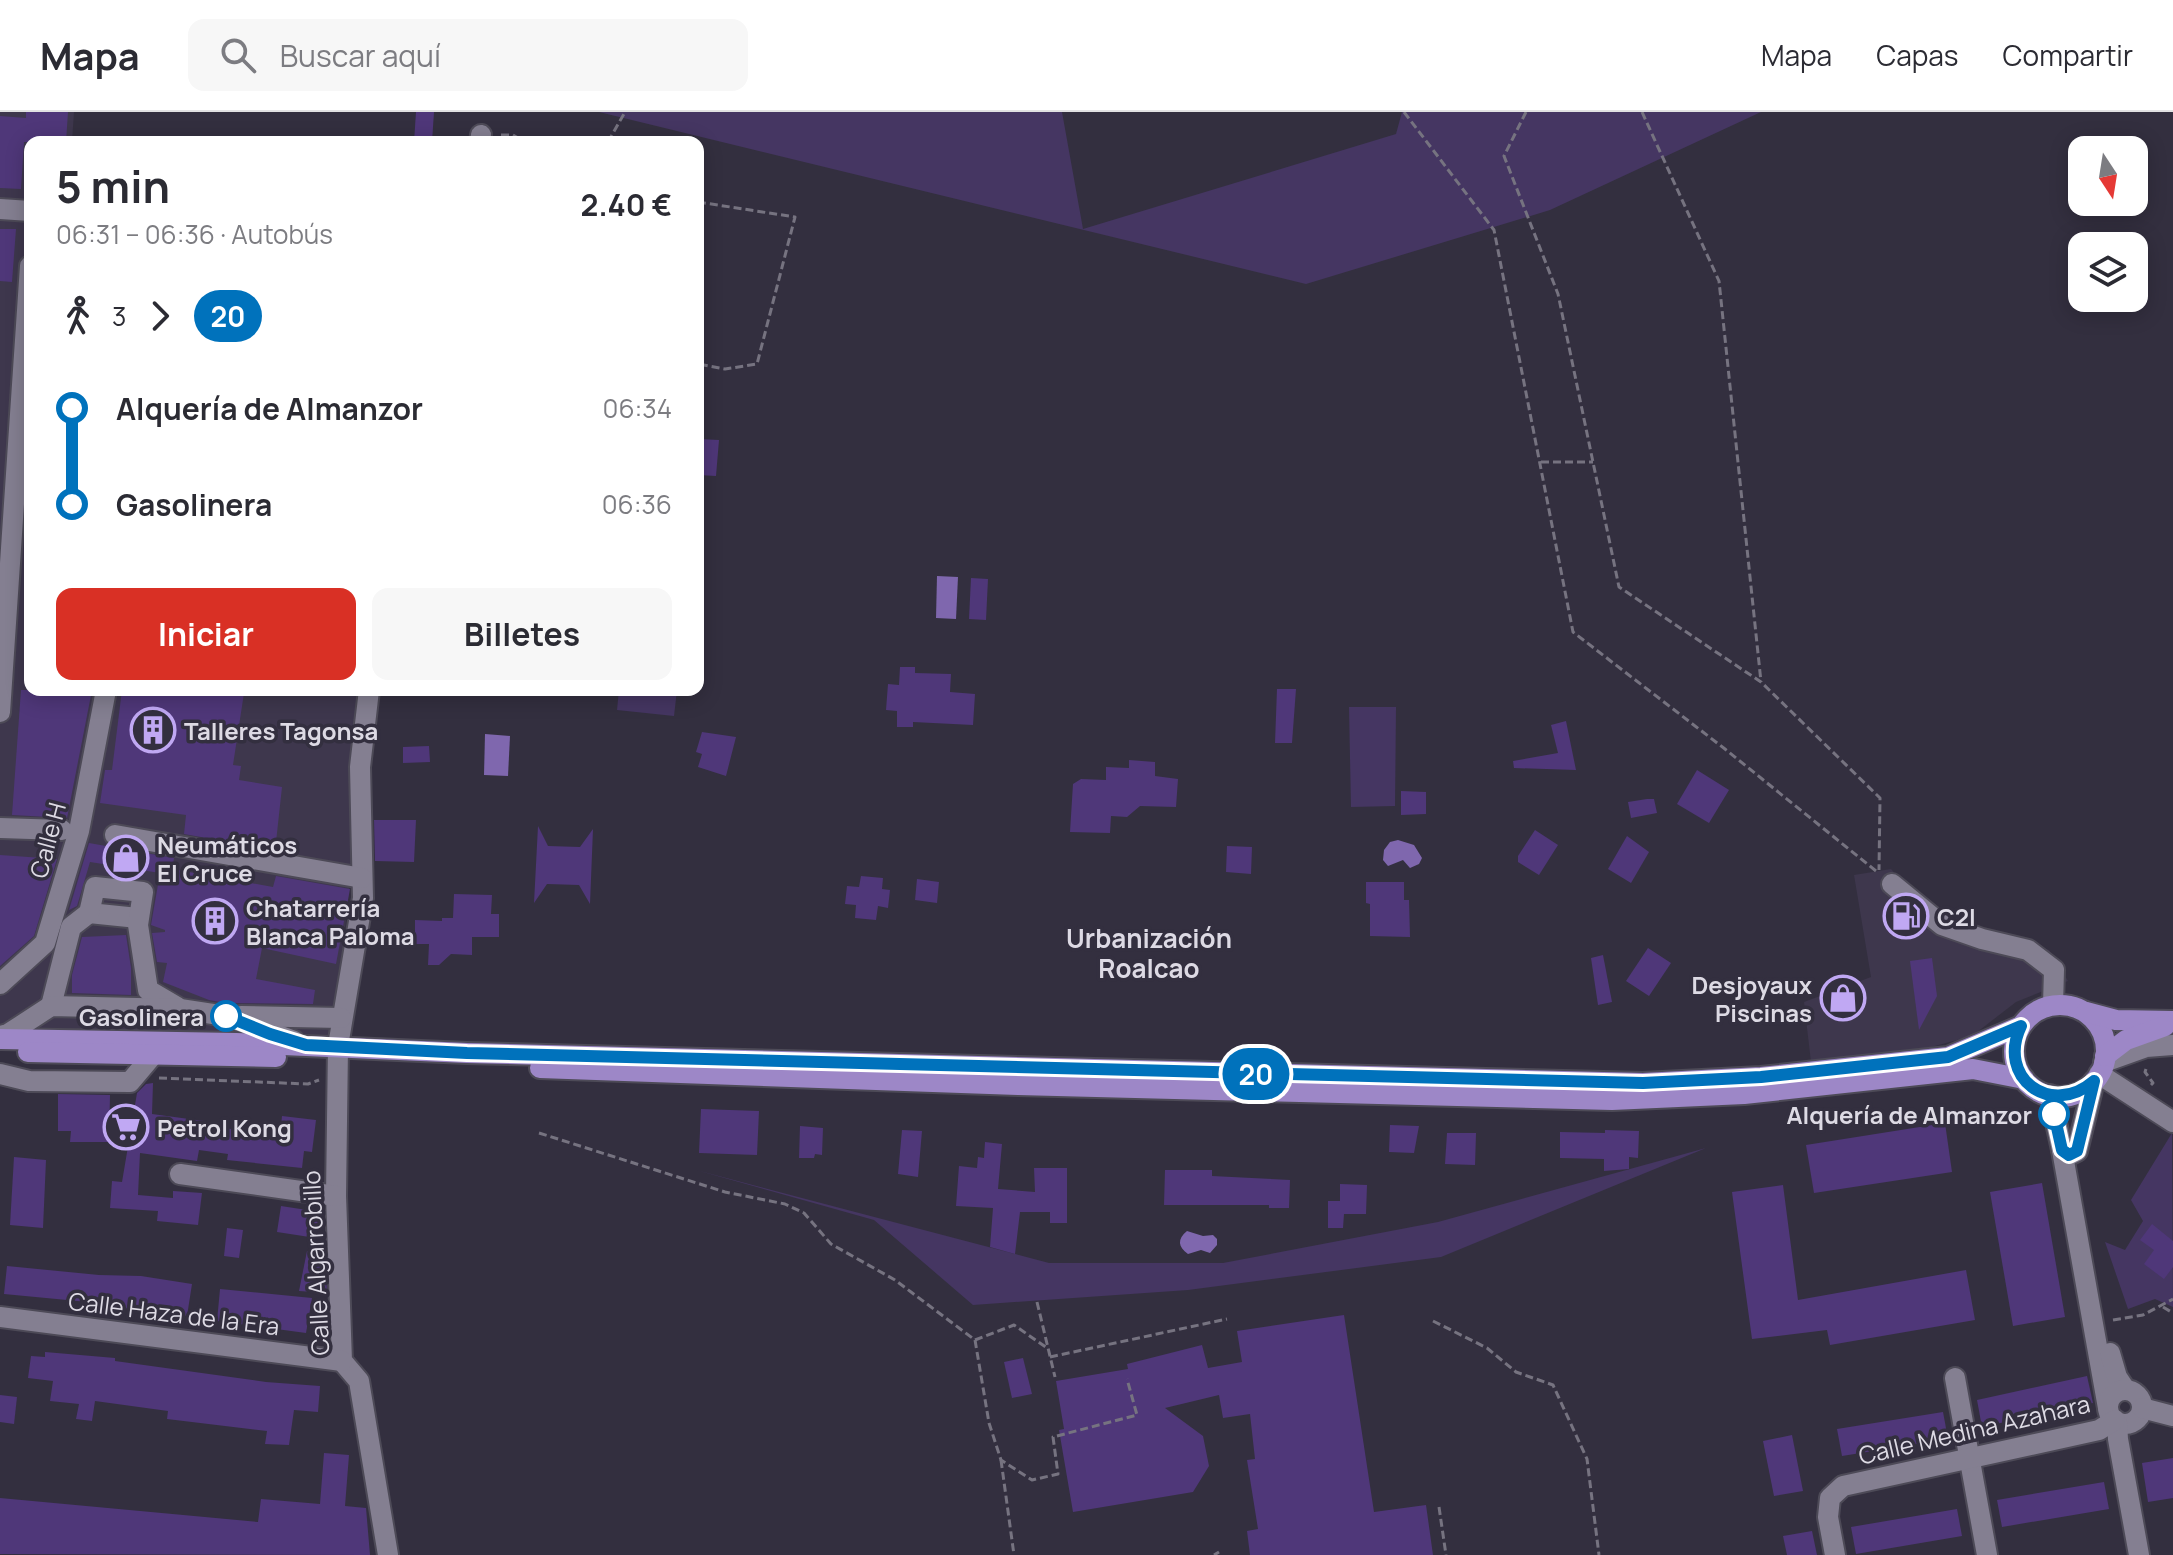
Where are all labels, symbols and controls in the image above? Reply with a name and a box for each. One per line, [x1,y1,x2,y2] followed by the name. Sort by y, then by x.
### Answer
[188,19,748,91] search box
[40,29,140,81] text: Mapa
[216,33,260,77] icon: search
[280,35,441,76] text: Buscar aquí
[1761,36,1832,74] text: Mapa
[1876,36,1959,74] text: Capas
[2003,36,2133,74] text: Compartir
[2068,136,2148,216] north arrow
[2068,136,2148,312] map controls
[56,156,170,216] text: 5 min
[581,184,672,225] text: 2.40 €
[56,216,333,252] text: 06:31 – 06:36 · Autobús
[2068,232,2148,312] button: layers
[56,294,100,338] icon: walk
[138,294,182,338] icon: forward
[210,297,246,335] text: 20
[112,298,126,334] text: 3
[116,388,423,429] text: Alquería de Almanzor
[603,390,672,426] text: 06:34
[116,484,272,525] text: Gasolinera
[602,486,672,522] text: 06:36
[56,588,356,680] button: Iniciar
[372,588,672,680] button: Billetes
[129,706,177,754] building icon: Talleres Tagonsa
[184,714,378,747] place label: Talleres Tagonsa
[21,799,73,881] street label: Calle H
[157,828,297,889] place label: Neumáticos El Cruce
[102,834,150,882] shop icon: Neumáticos El Cruce
[246,891,415,952] place label: Chatarrería Blanca Paloma
[1882,892,1930,940] fuel station icon: C2I
[191,897,239,945] building icon: Chatarrería Blanca Paloma
[1937,900,1976,933] place label: C2I
[1066,920,1232,986] district label: Urbanización Roalcao
[1691,968,1813,1029] place label: Desjoyaux Piscinas
[1819,974,1867,1022] shop icon: Desjoyaux Piscinas
[79,1000,204,1033] place label: Gasolinera
[211,1001,241,1031] marker: Gasolinera
[1220,1048,1292,1100] line badge: 20
[1238,1055,1274,1093] text: 20
[1786,1098,2032,1131] place label: Alquería de Almanzor
[2039,1099,2069,1129] marker: Alquería de Almanzor
[102,1103,150,1151] supermarket icon: Petrol Kong
[157,1111,292,1144] place label: Petrol Kong
[294,1170,336,1356] street label: Calle Algarrobillo
[67,1284,281,1342] street label: Calle Haza de la Era
[1855,1386,2093,1472] street label: Calle Medina Azahara

